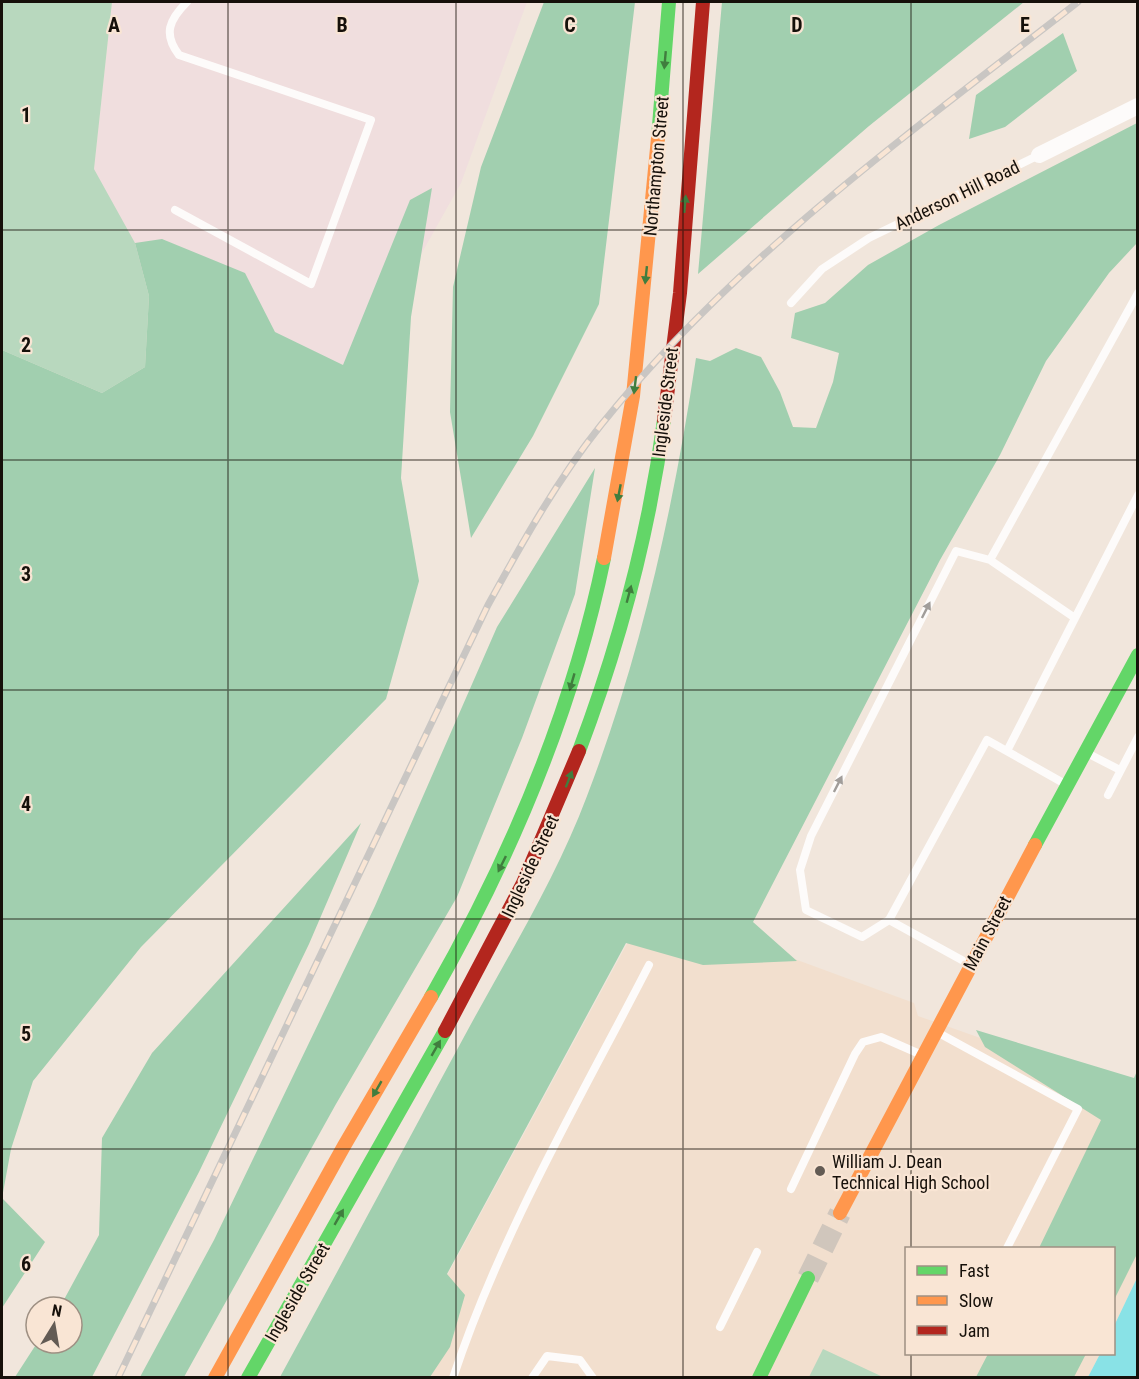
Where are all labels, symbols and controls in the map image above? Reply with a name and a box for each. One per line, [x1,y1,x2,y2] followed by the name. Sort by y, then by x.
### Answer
[108,13,120,37] text: A
[336,13,348,37] text: B
[564,13,576,37] text: C
[791,13,803,37] text: D
[1020,13,1030,37] text: E
[660,50,669,69] one-way arrow
[639,95,673,237] street label: Northampton Street
[21,103,31,127] text: 1
[891,156,1023,234] street label: Anderson Hill Road
[680,194,690,213] one-way arrow
[641,266,651,285] one-way arrow
[21,333,31,357] text: 2
[648,346,682,458] street label: Ingleside Street
[630,375,640,394] one-way arrow
[614,483,623,502] one-way arrow
[21,562,31,586] text: 3
[625,585,634,603] one-way arrow
[921,601,931,619] one-way arrow
[567,673,576,691] one-way arrow
[565,770,574,788] one-way arrow
[833,775,842,792] one-way arrow
[21,792,31,816] text: 4
[497,811,563,921] street label: Ingleside Street
[497,855,507,872] one-way arrow
[959,892,1015,974] street label: Main Street
[21,1022,31,1046] text: 5
[430,1040,441,1056] one-way arrow
[373,1081,383,1098] one-way arrow
[832,1151,990,1193] place label: William J. Dean Technical High School
[813,1164,827,1178] marker: William J. Dean Technical High School
[334,1208,344,1225] one-way arrow
[260,1239,334,1345] street label: Ingleside Street
[905,1247,1115,1355] legend
[21,1252,31,1276] text: 6
[959,1260,990,1281] text: Fast
[959,1290,994,1311] text: Slow
[24,1295,84,1355] north arrow
[50,1301,63,1321] text: N
[959,1320,990,1341] text: Jam

